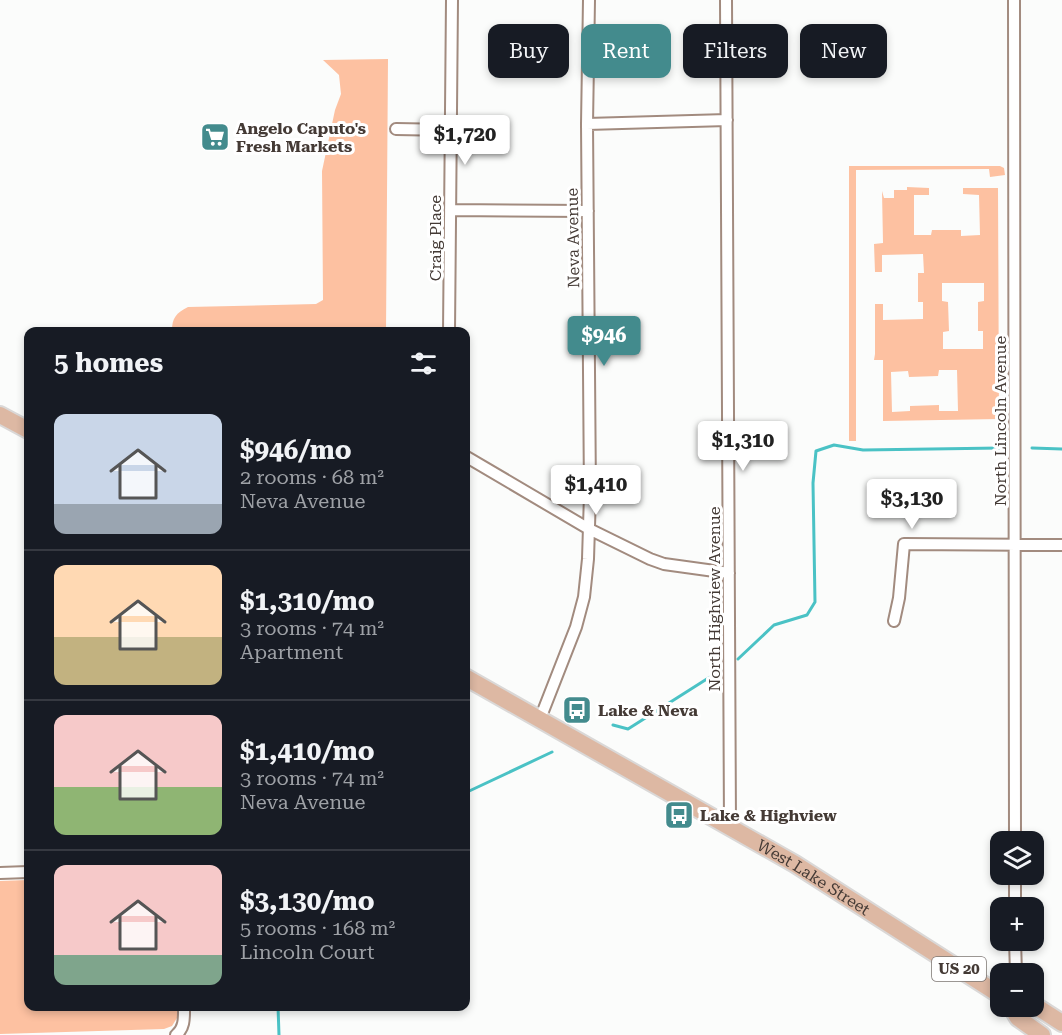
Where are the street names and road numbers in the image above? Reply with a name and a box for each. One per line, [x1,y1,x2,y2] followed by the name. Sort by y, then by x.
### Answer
[563,187,583,288] street label: Neva Avenue
[426,195,445,281] street label: Craig Place
[991,336,1010,506] street label: North Lincoln Avenue
[705,506,724,691] street label: North Highview Avenue
[754,835,874,919] street label: West Lake Street
[932,957,986,981] road number: US 20

